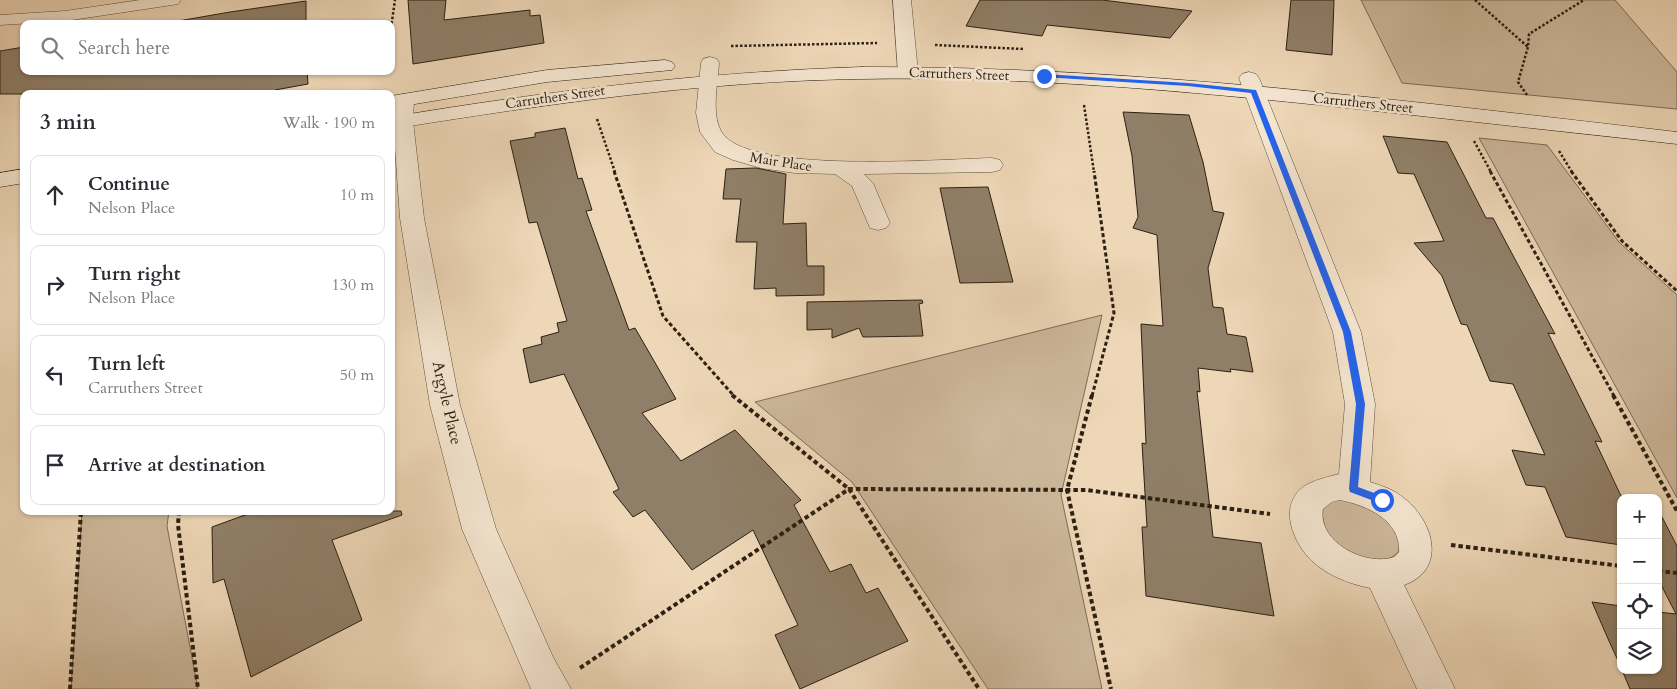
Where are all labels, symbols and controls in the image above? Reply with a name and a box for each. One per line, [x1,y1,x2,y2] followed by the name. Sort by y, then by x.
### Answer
[20,20,395,75] search box
[38,34,66,62] icon: search
[78,35,170,61] text: Search here
[909,63,1010,85] street label: Carruthers Street
[1033,65,1056,88] route end
[504,81,607,113] street label: Carruthers Street
[1312,88,1414,118] street label: Carruthers Street
[40,108,96,137] text: 3 min
[283,112,375,134] text: Walk · 190 m
[749,148,813,176] street label: Mair Place
[88,171,170,197] text: Continue
[41,181,69,209] icon: ahead
[340,184,374,206] text: 10 m
[88,197,175,219] text: Nelson Place
[88,261,180,287] text: Turn right
[41,271,69,299] icon: right
[332,274,374,296] text: 130 m
[88,287,175,309] text: Nelson Place
[88,351,165,377] text: Turn left
[427,359,467,447] street label: Argyle Place
[41,361,69,389] icon: left
[340,364,374,386] text: 50 m
[88,377,203,399] text: Carruthers Street
[41,451,69,479] icon: arrive
[88,452,265,478] text: Arrive at destination
[1371,489,1394,512] route start
[1617,494,1662,674] map controls
[1617,494,1662,539] button: +
[1617,539,1662,584] button: −
[1617,584,1662,629] button: locate
[1617,629,1662,674] button: layers

